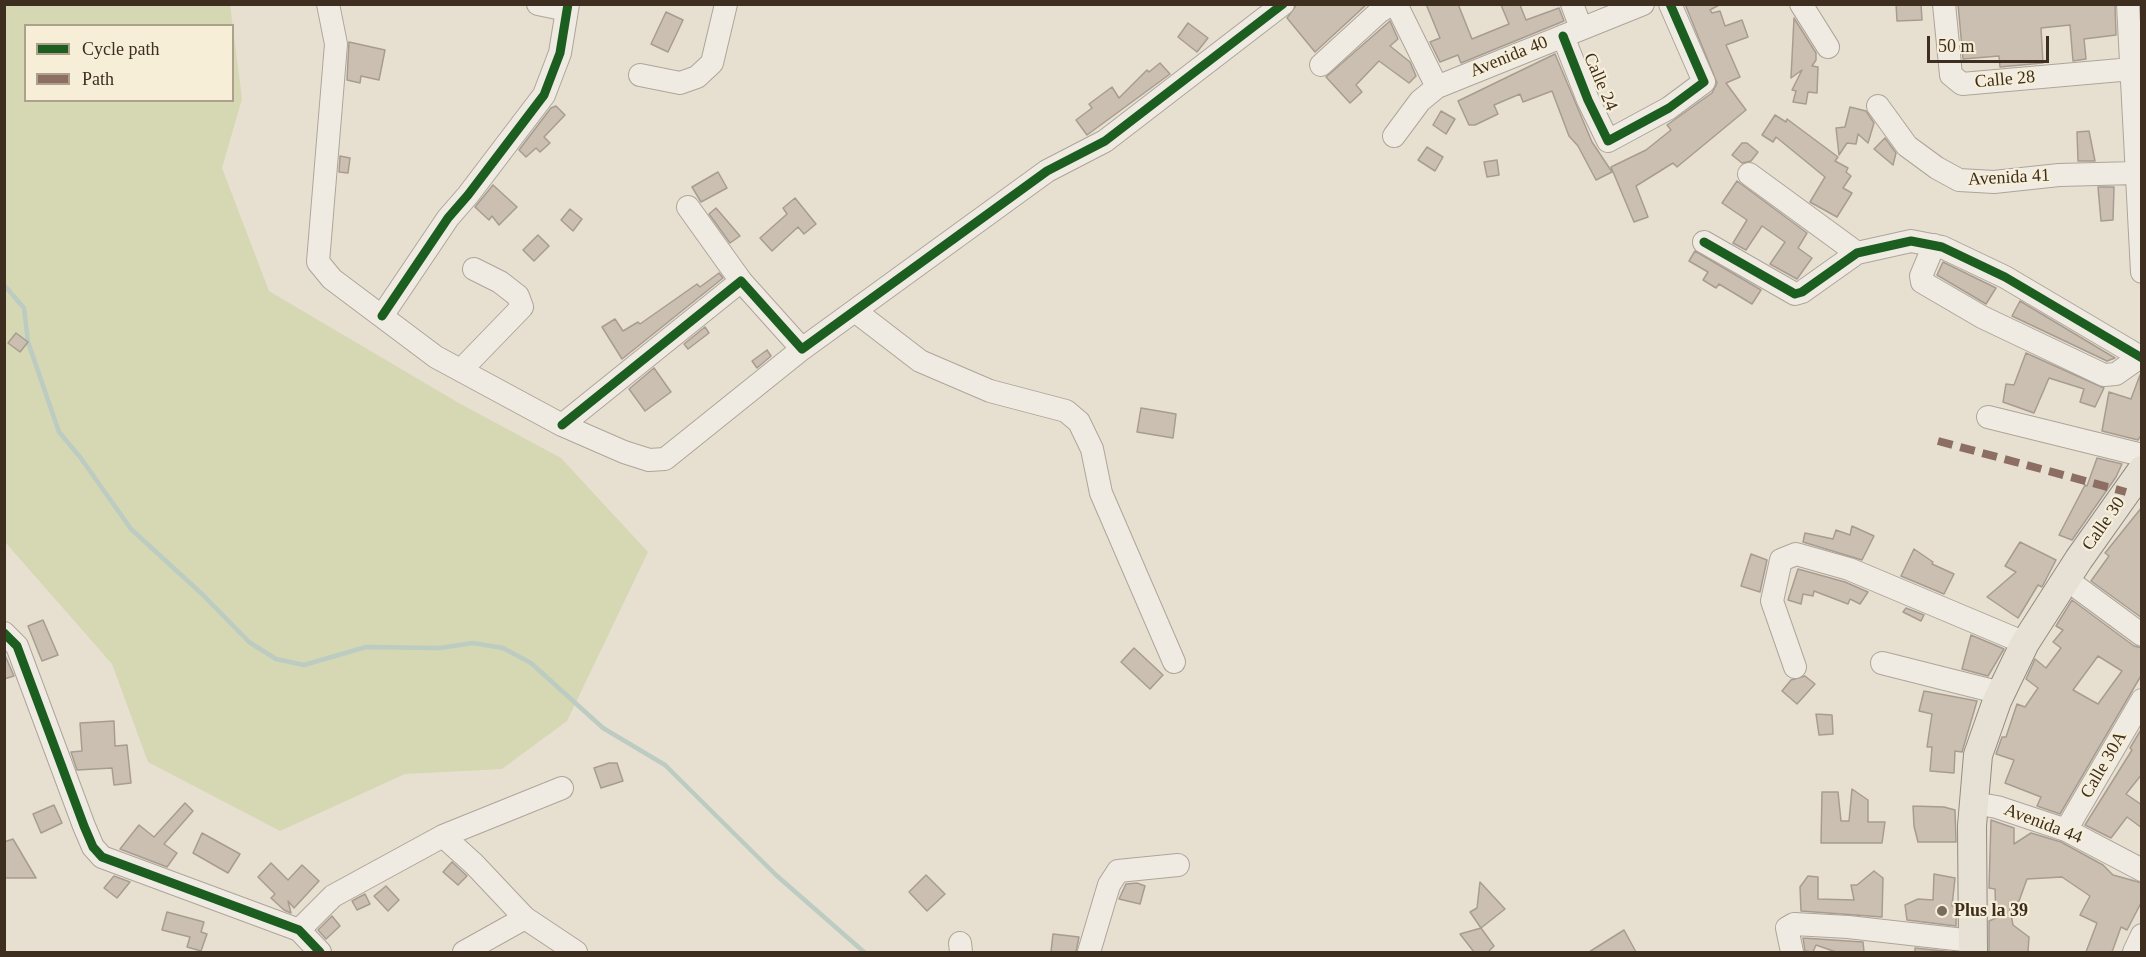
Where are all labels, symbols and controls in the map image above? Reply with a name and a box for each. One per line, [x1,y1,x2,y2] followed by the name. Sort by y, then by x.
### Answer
[24,24,234,102] legend
[1930,24,2052,62] scale bar
[1467,32,1551,82] street label: Avenida 40
[1938,36,1975,56] text: 50 m
[82,39,159,59] text: Cycle path
[1578,50,1622,114] street label: Calle 24
[1974,67,2036,93] street label: Calle 28
[82,69,114,89] text: Path
[1967,165,2051,191] street label: Avenida 41
[2078,493,2130,555] street label: Calle 30
[2076,728,2132,802] street label: Calle 30A
[2001,799,2085,849] street label: Avenida 44
[1954,900,2028,922] place label: Plus la 39
[1935,904,1949,918] marker: Plus la 39

